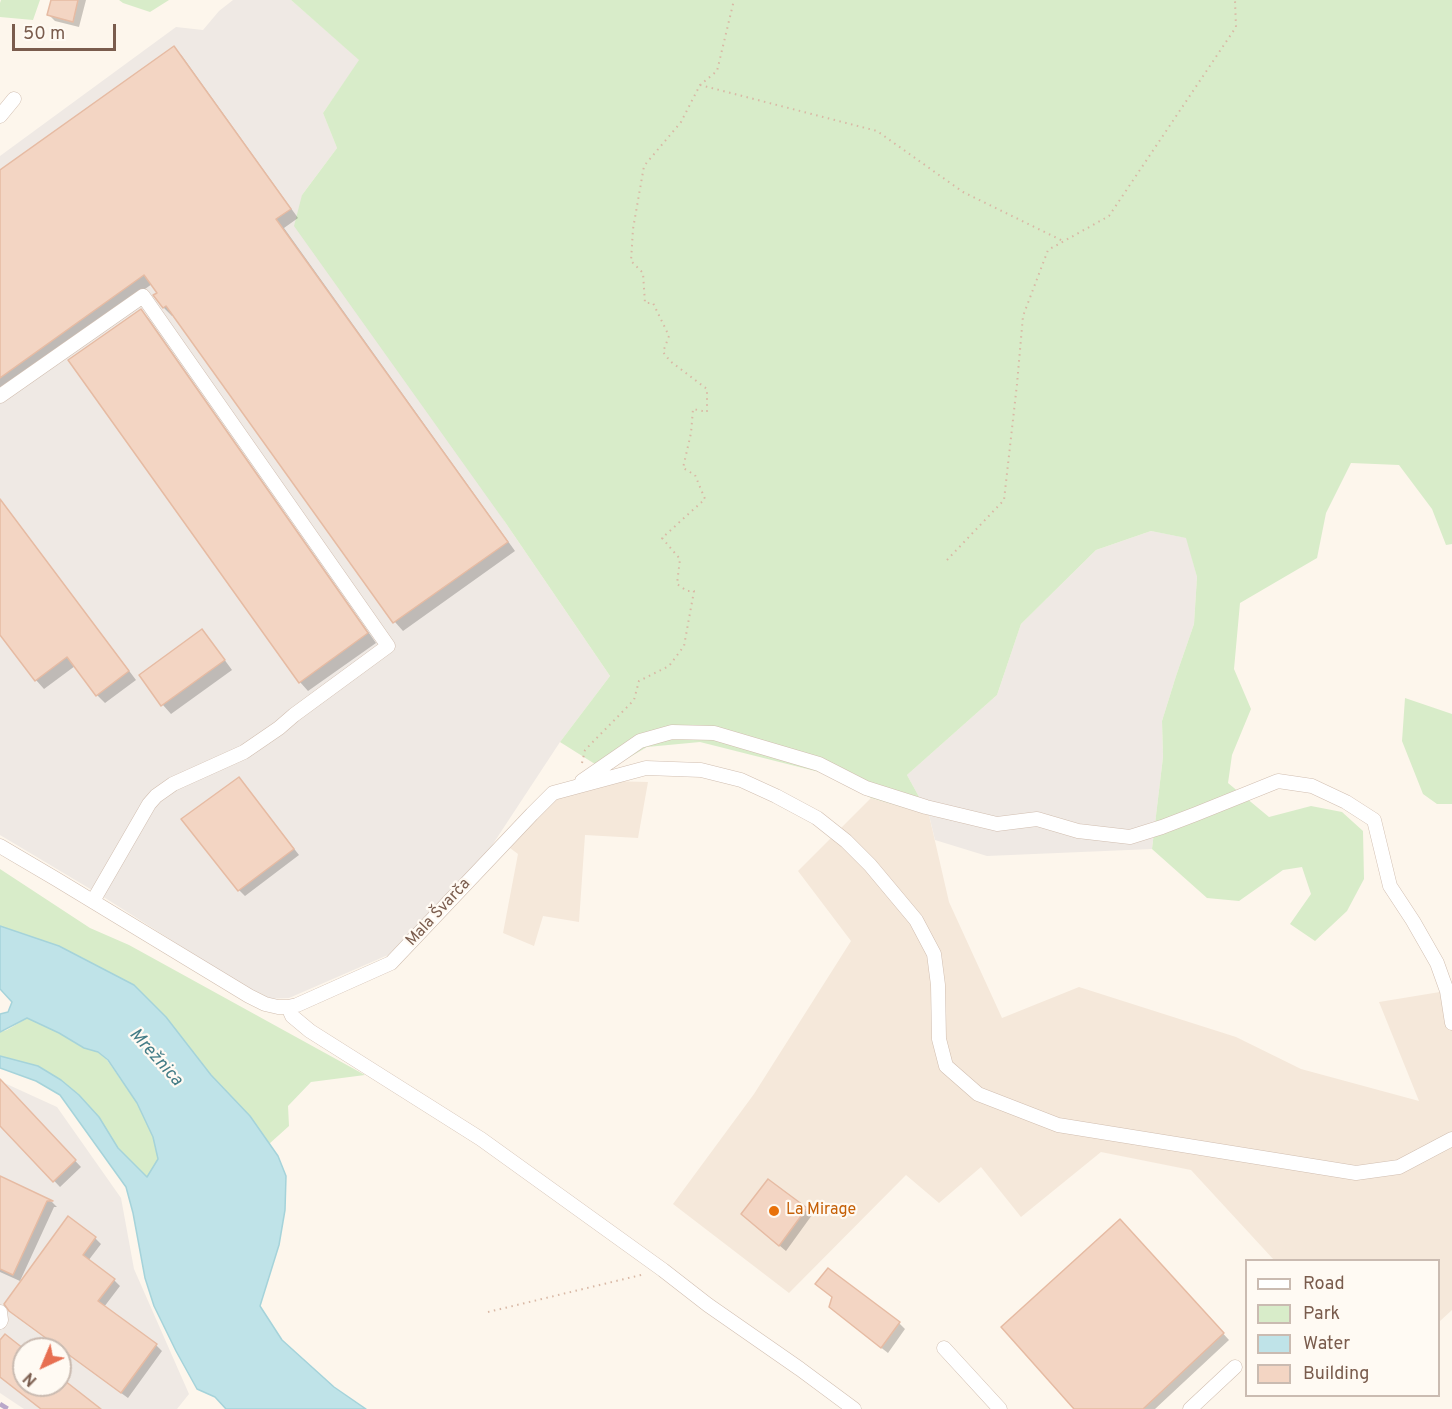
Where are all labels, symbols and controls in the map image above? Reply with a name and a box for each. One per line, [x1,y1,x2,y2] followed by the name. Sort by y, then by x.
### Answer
[15,12,118,50] scale bar
[23,23,65,46] text: 50 m
[403,875,475,951] street label: Mala Švarča
[124,1025,186,1091] water label: Mrežnica
[786,1201,856,1221] place label: La Mirage
[767,1204,781,1218] marker: La Mirage
[1245,1259,1440,1397] legend
[1303,1273,1345,1296] text: Road
[1303,1303,1340,1326] text: Park
[1303,1333,1350,1356] text: Water
[12,1337,72,1397] north arrow
[1303,1363,1369,1386] text: Building
[20,1367,42,1390] text: N

